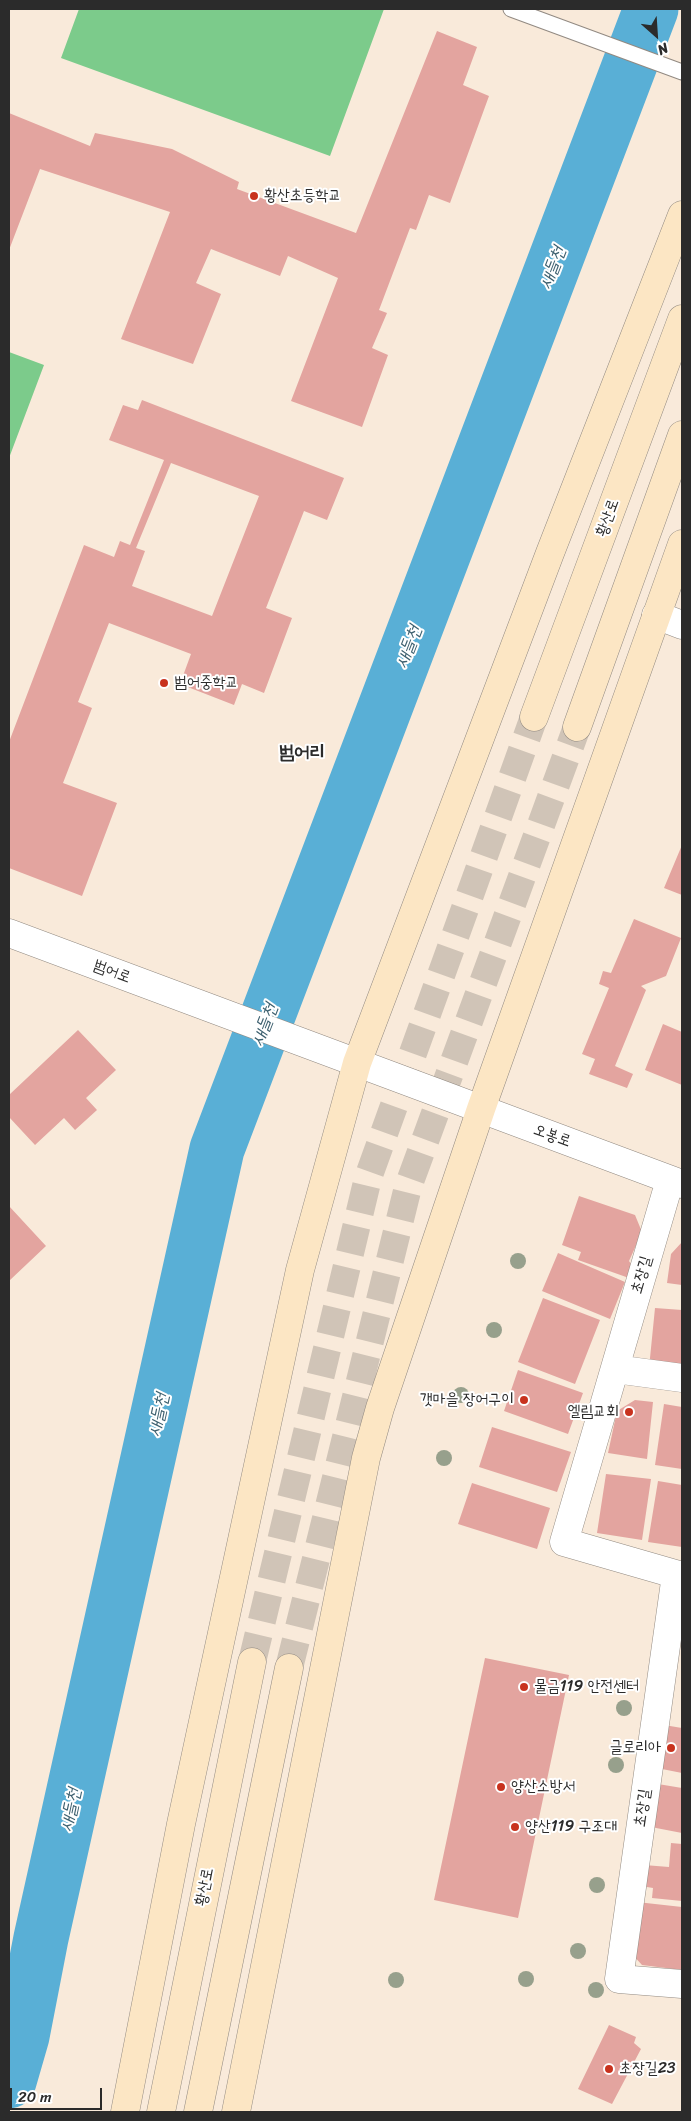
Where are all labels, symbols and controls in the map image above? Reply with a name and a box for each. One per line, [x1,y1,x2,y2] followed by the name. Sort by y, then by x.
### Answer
[631,10,681,60] north arrow
[653,36,673,62] text: N
[264,186,341,206] place label: 황산초등학교
[248,190,260,202] marker: 황산초등학교
[535,244,571,292] water label: 새들천
[592,497,624,539] street label: 황산로
[391,623,427,671] water label: 새들천
[174,673,238,693] place label: 범어중학교
[158,677,170,689] marker: 범어중학교
[279,742,325,764] district label: 범어리
[91,956,133,988] street label: 범어로
[247,1001,283,1049] water label: 새들천
[531,1120,573,1152] street label: 오봉로
[627,1254,657,1296] street label: 초장길
[420,1390,514,1410] place label: 갯마을 장어구이
[144,1392,174,1438] water label: 새들천
[518,1394,530,1406] marker: 갯마을 장어구이
[568,1402,619,1422] place label: 엘림교회
[623,1406,635,1418] marker: 엘림교회
[534,1677,639,1697] place label: 물금119 안전센터
[518,1681,530,1693] marker: 물금119 안전센터
[610,1738,661,1758] place label: 글로리아
[665,1742,677,1754] marker: 글로리아
[511,1777,575,1797] place label: 양산소방서
[495,1781,507,1793] marker: 양산소방서
[56,1787,86,1833] water label: 새들천
[631,1788,655,1828] street label: 초장길
[525,1817,617,1837] place label: 양산119 구조대
[509,1821,521,1833] marker: 양산119 구조대
[192,1866,218,1908] street label: 황산로
[619,2059,676,2079] place label: 초장길23
[603,2063,615,2075] marker: 초장길23
[12,2078,105,2110] scale bar
[18,2084,52,2110] text: 20 m

